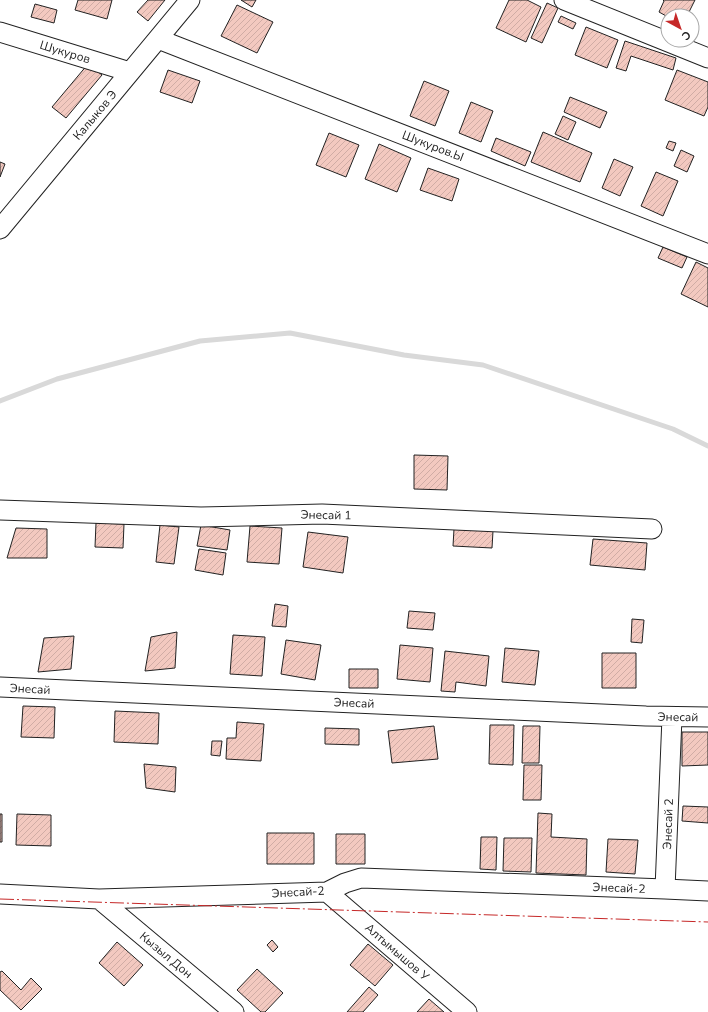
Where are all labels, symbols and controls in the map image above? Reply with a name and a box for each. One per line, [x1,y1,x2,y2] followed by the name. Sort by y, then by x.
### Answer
[660,8,700,48] north arrow
[678,27,694,44] text: С
[38,37,93,67] street label: Шукуров
[69,87,121,143] street label: Калыков Э
[400,127,466,165] street label: Шукуров.Ы
[300,507,352,523] street label: Энесай 1
[9,680,51,698] street label: Энесай
[333,694,375,712] street label: Энесай
[657,709,699,725] street label: Энесай
[659,798,677,850] street label: Энесай 2
[592,879,646,897] street label: Энесай-2
[271,883,325,901] street label: Энесай-2
[362,920,433,985] street label: Алтымышов У
[136,928,196,982] street label: Кызыл Дон

